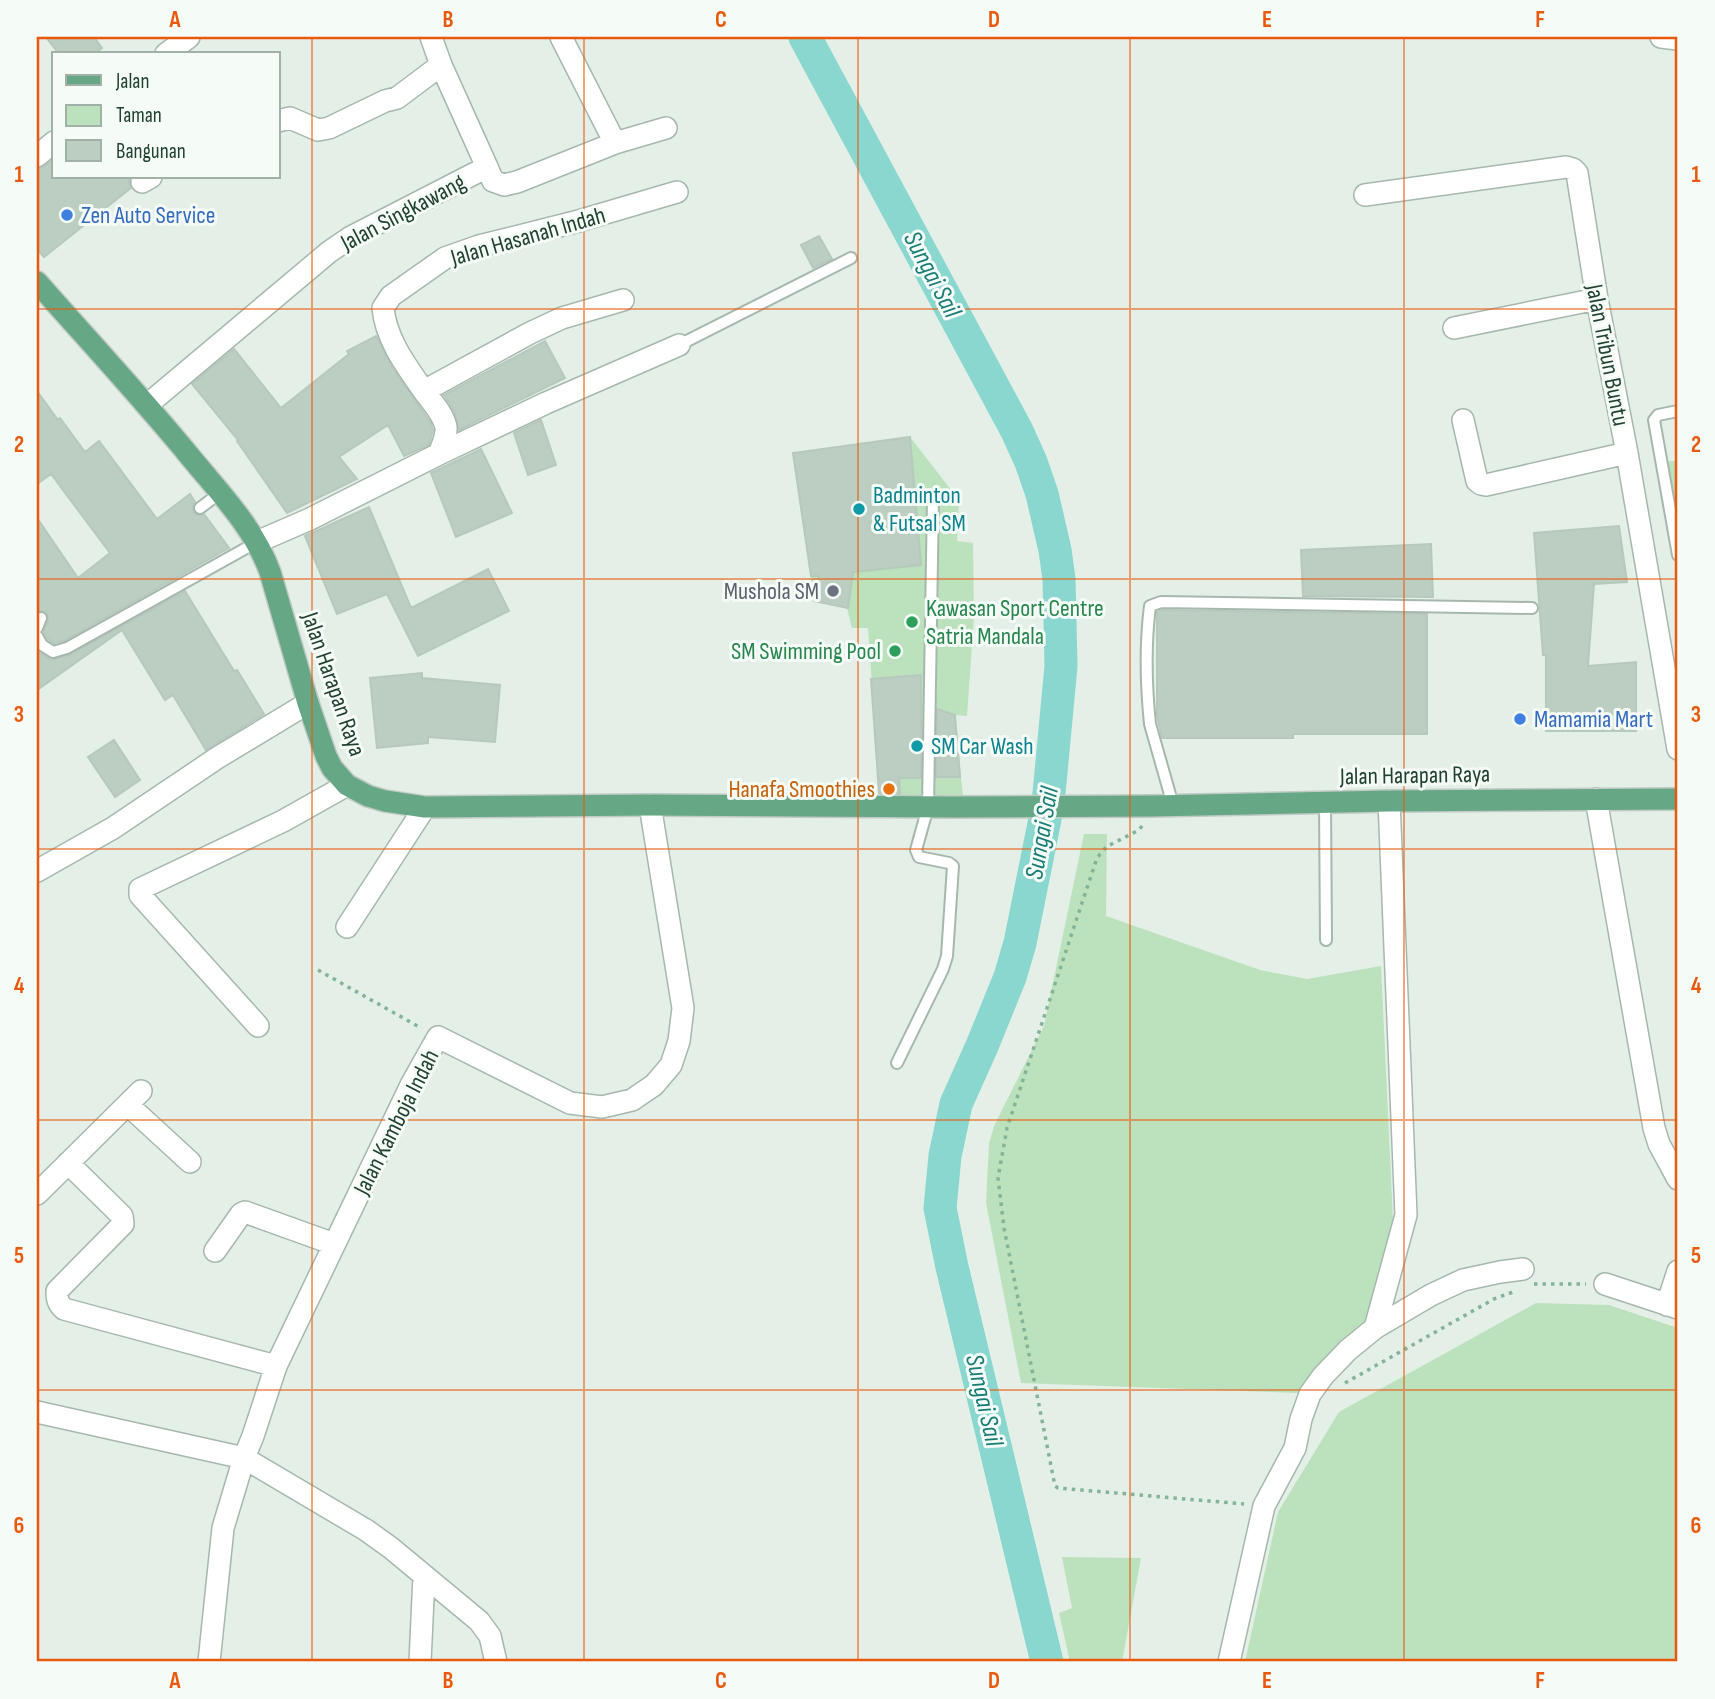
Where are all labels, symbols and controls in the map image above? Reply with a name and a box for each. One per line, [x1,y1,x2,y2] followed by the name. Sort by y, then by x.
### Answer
[169,6,182,34] text: A
[443,6,454,34] text: B
[715,6,727,34] text: C
[988,6,1000,34] text: D
[1262,6,1272,34] text: E
[1535,6,1545,34] text: F
[52,52,280,178] legend
[115,69,149,94] text: Jalan
[116,103,162,128] text: Taman
[116,139,186,164] text: Bangunan
[14,161,24,189] text: 1
[1691,161,1701,189] text: 1
[335,167,471,258] street label: Jalan Singkawang
[81,201,215,230] place label: Zen Auto Service
[447,201,609,273] street label: Jalan Hasanah Indah
[59,207,75,223] marker: Zen Auto Service
[896,226,968,324] water label: Sungai Sail
[1579,281,1635,428] street label: Jalan Tribun Buntu
[14,431,24,459] text: 2
[1691,431,1701,459] text: 2
[873,481,966,538] place label: Badminton & Futsal SM
[851,501,867,517] marker: Badminton & Futsal SM
[724,577,819,606] place label: Mushola SM
[825,583,841,599] marker: Mushola SM
[926,594,1104,651] place label: Kawasan Sport Centre Satria Mandala
[295,607,372,760] street label: Jalan Harapan Raya
[904,614,920,630] marker: Kawasan Sport Centre Satria Mandala
[731,637,881,666] place label: SM Swimming Pool
[887,643,903,659] marker: SM Swimming Pool
[14,701,24,729] text: 3
[1691,701,1701,729] text: 3
[1534,705,1653,734] place label: Mamamia Mart
[1512,711,1528,727] marker: Mamamia Mart
[931,732,1034,761] place label: SM Car Wash
[909,738,925,754] marker: SM Car Wash
[1339,760,1490,791] street label: Jalan Harapan Raya
[728,775,875,804] place label: Hanafa Smoothies
[881,781,897,797] marker: Hanafa Smoothies
[1019,783,1066,882] water label: Sungai Sail
[14,972,25,1000] text: 4
[1691,972,1702,1000] text: 4
[347,1045,446,1201] street label: Jalan Kamboja Indah
[14,1242,24,1270] text: 5
[1691,1242,1701,1270] text: 5
[958,1351,1009,1450] water label: Sungai Sail
[14,1512,24,1540] text: 6
[1691,1512,1701,1540] text: 6
[169,1667,182,1695] text: A
[443,1667,454,1695] text: B
[715,1667,727,1695] text: C
[988,1667,1000,1695] text: D
[1262,1667,1272,1695] text: E
[1535,1667,1545,1695] text: F

